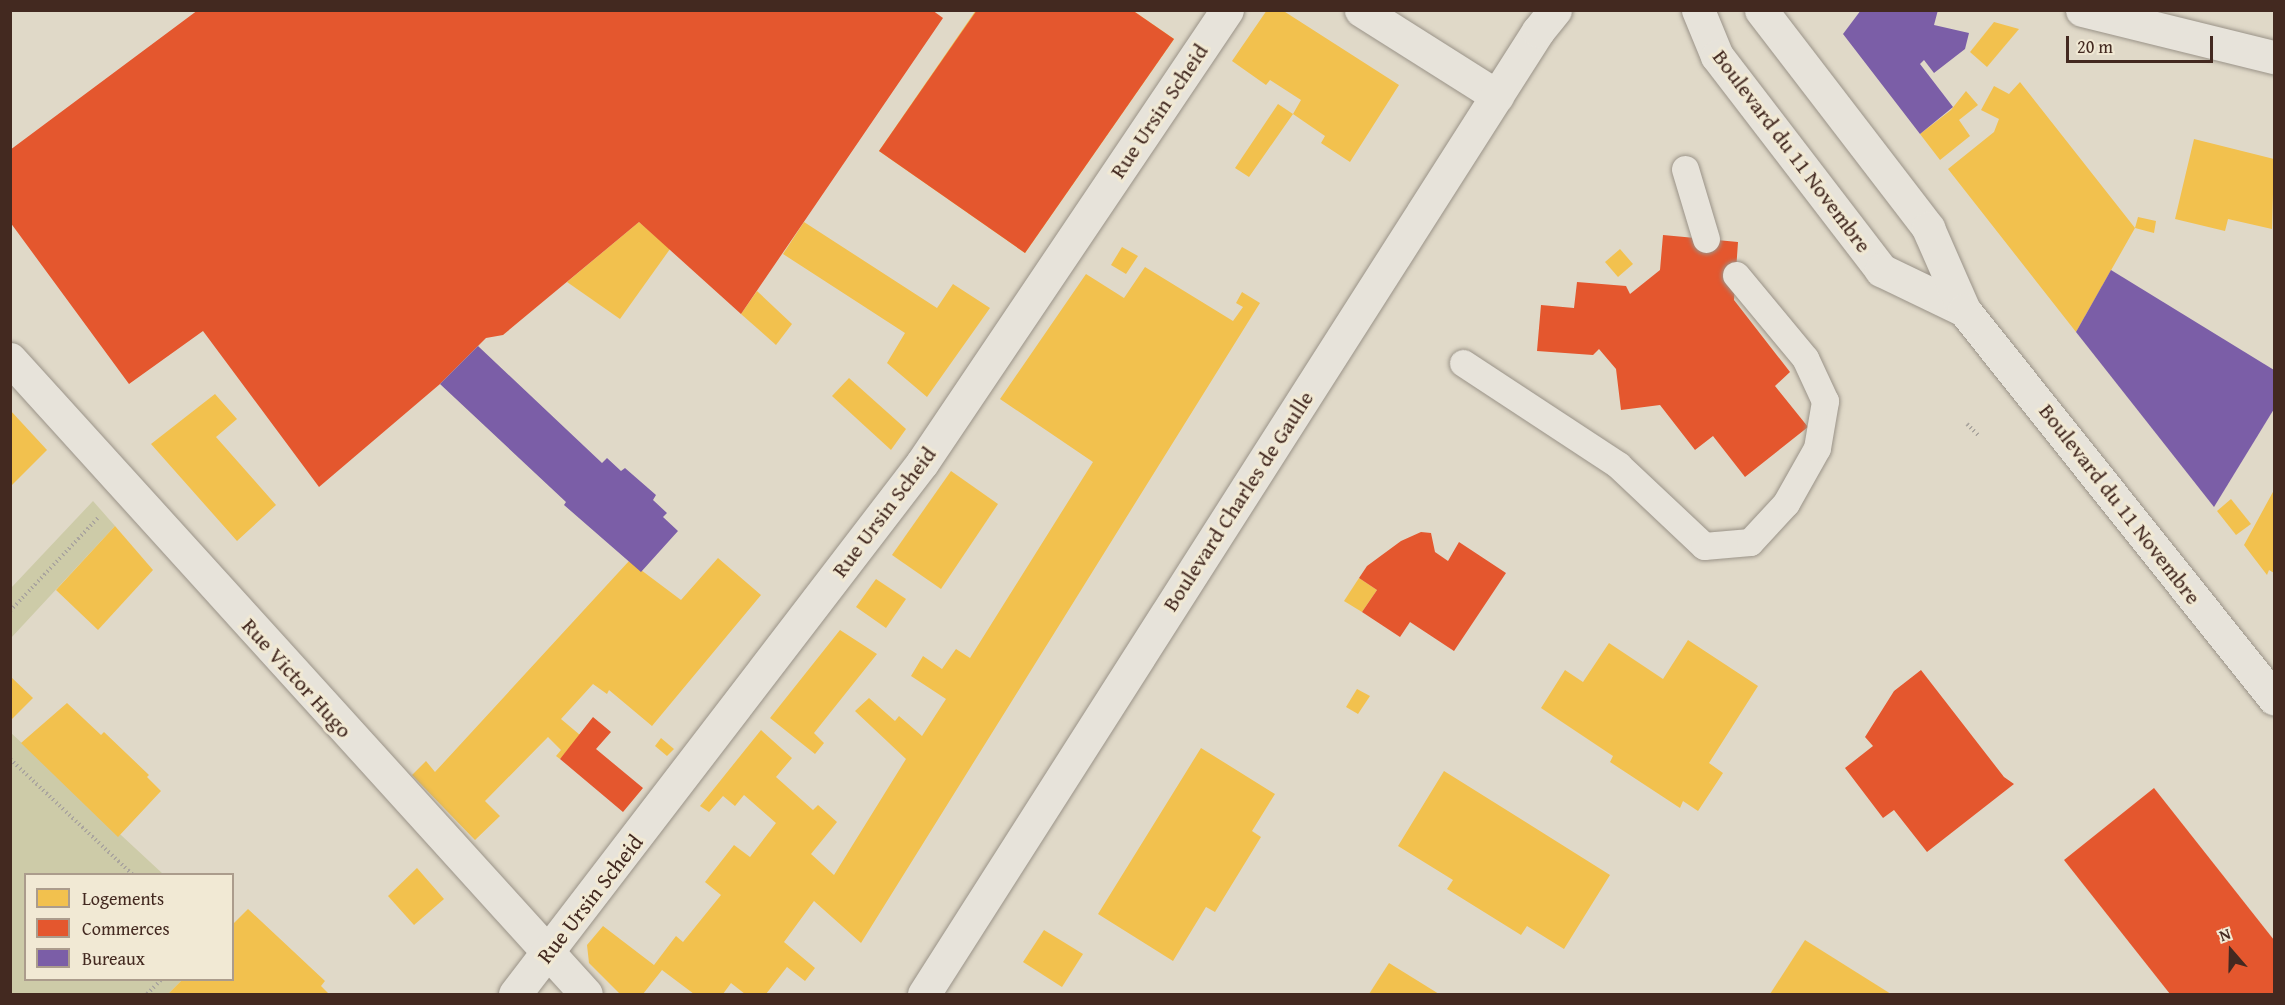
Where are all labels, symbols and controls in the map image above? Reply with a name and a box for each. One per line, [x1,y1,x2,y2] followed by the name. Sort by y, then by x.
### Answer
[2069,24,2216,62] scale bar
[2077,33,2113,60] text: 20 m
[1104,39,1214,183] street label: Rue Ursin Scheid
[1707,44,1877,258] street label: Boulevard du 11 Novembre
[1157,386,1319,616] street label: Boulevard Charles de Gaulle
[2033,398,2207,610] street label: Boulevard du 11 Novembre
[826,442,942,582] street label: Rue Ursin Scheid
[236,613,358,743] street label: Rue Victor Hugo
[532,829,648,969] street label: Rue Ursin Scheid
[24,873,234,981] legend
[82,885,164,912] text: Logements
[82,915,170,942] text: Commerces
[2201,921,2261,981] north arrow
[2216,921,2234,947] text: N
[82,945,145,972] text: Bureaux

